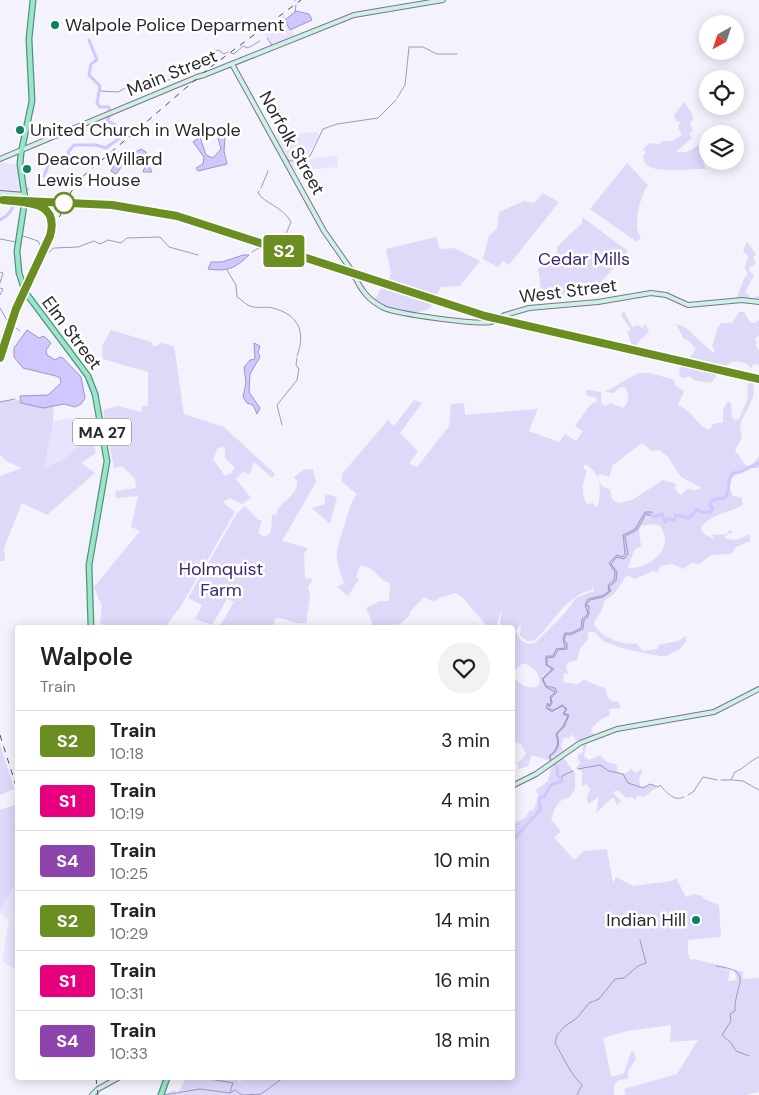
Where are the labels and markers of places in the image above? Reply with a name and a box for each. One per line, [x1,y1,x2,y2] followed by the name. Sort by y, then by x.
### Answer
[65,13,285,37] place label: Walpole Police Deparment
[49,19,61,31] marker: Walpole Police Deparment
[30,118,241,142] place label: United Church in Walpole
[14,124,26,136] marker: United Church in Walpole
[37,147,163,192] place label: Deacon Willard Lewis House
[21,163,33,175] marker: Deacon Willard Lewis House
[53,192,75,214] unlabelled marker
[606,908,686,932] place label: Indian Hill
[690,914,702,926] marker: Indian Hill

